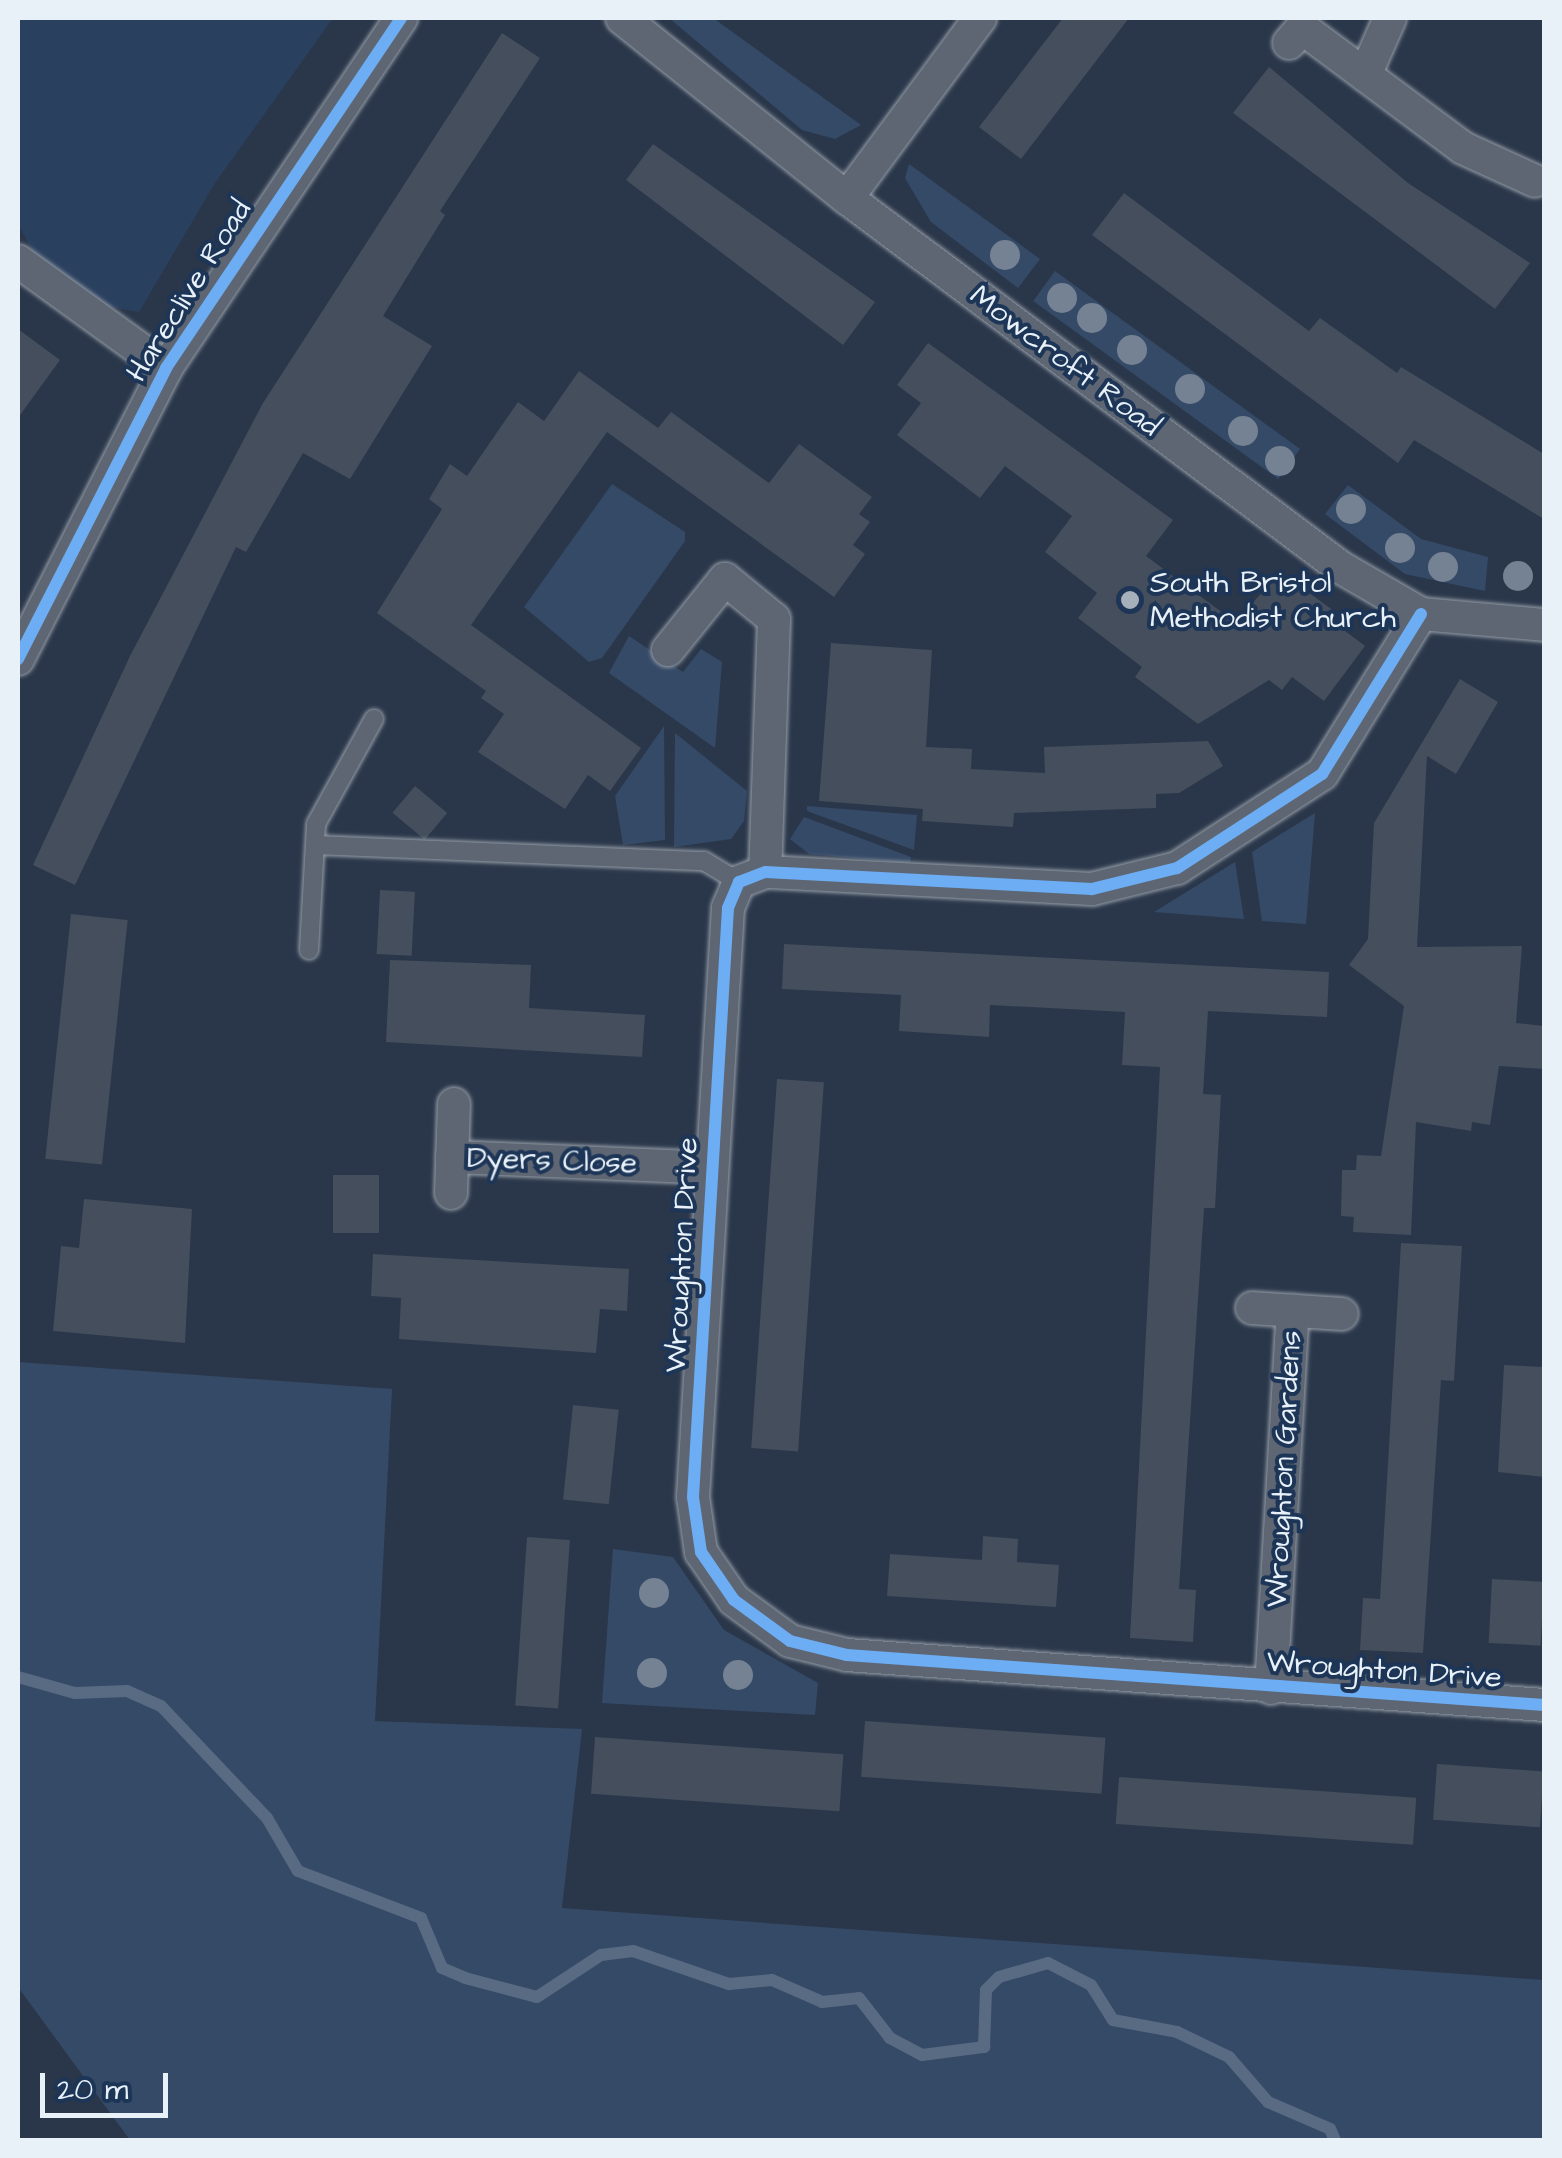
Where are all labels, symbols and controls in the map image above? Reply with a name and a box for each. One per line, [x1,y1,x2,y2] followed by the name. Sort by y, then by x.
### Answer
[119,194,259,388] street label: Hareclive Road
[963,278,1167,444] street label: Mowcroft Road
[1150,565,1396,636] place label: South Bristol Methodist Church
[1119,589,1141,611] marker: South Bristol Methodist Church
[658,1136,706,1374] street label: Wroughton Drive
[466,1140,638,1182] street label: Dyers Close
[1259,1330,1309,1608] street label: Wroughton Gardens
[1265,1644,1503,1696] street label: Wroughton Drive
[45,2053,172,2115] scale bar
[57,2069,128,2111] text: 20 m

